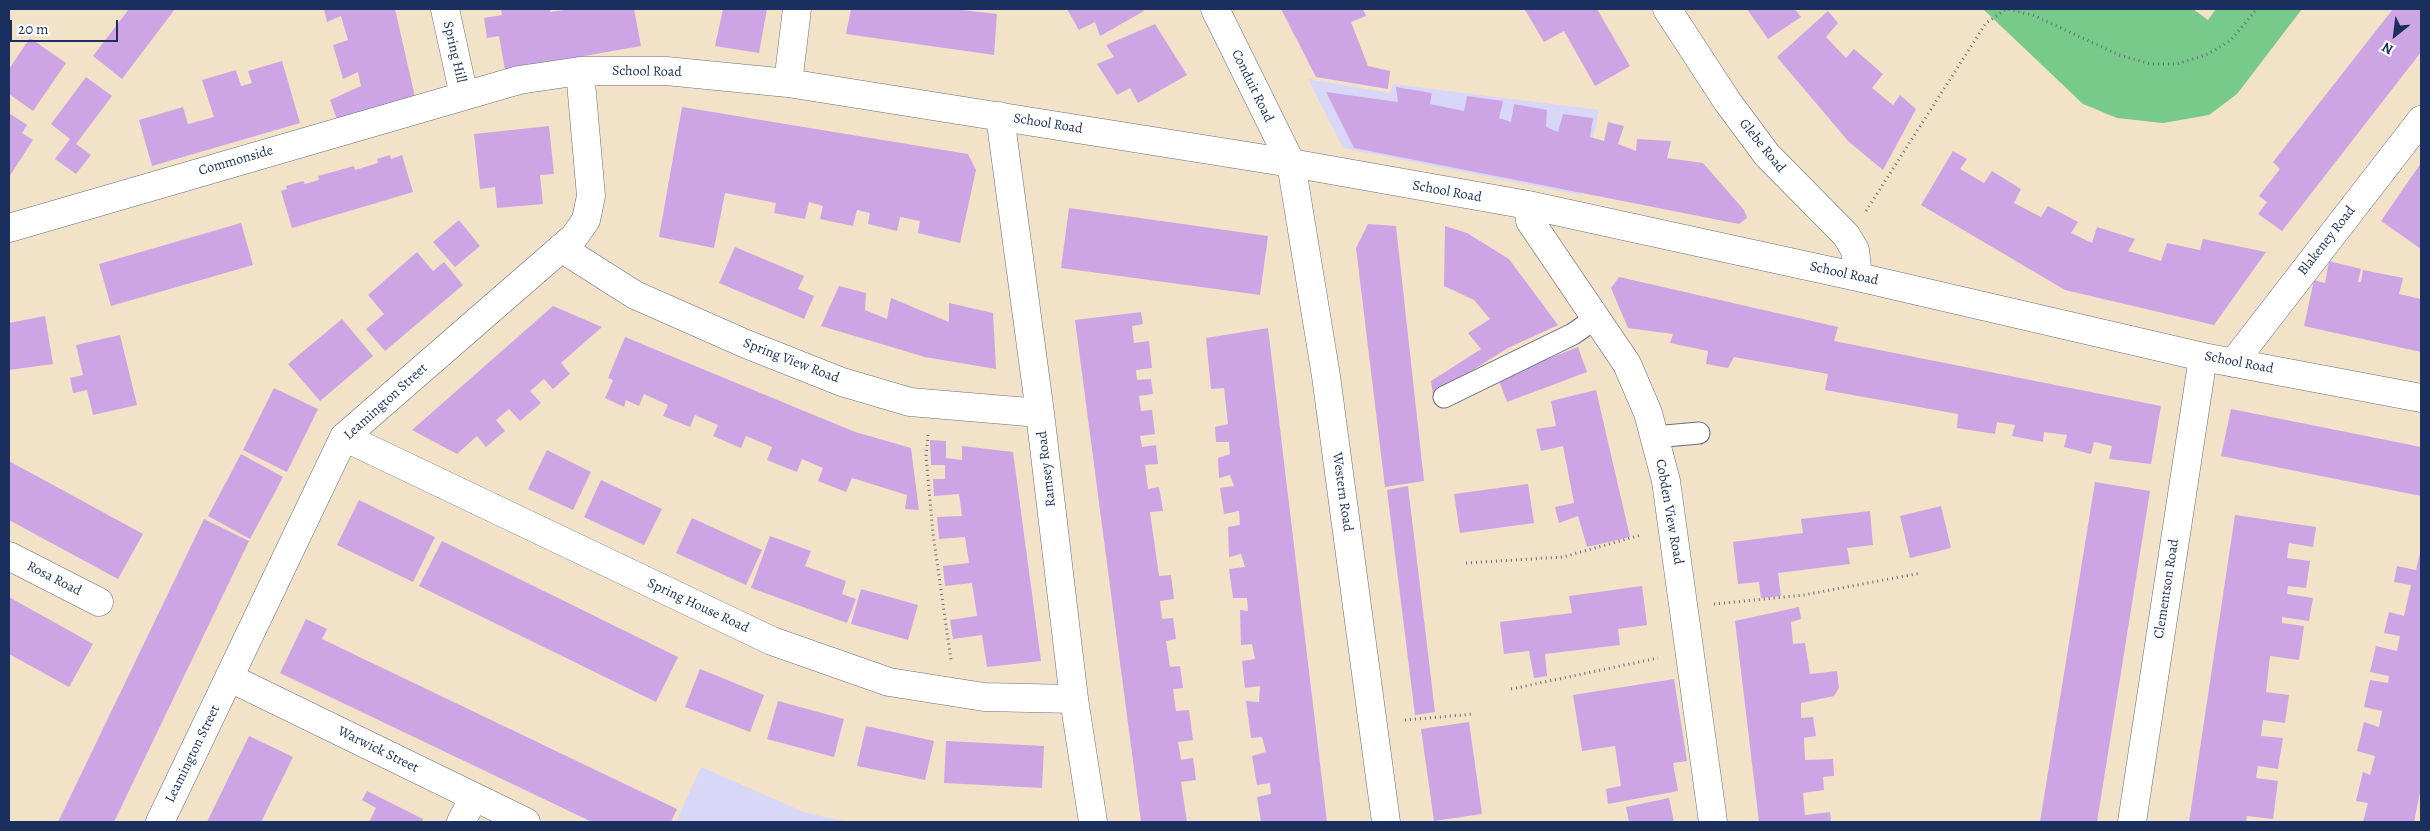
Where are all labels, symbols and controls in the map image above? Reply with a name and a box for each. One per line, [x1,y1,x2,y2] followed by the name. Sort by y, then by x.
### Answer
[12,10,120,42] scale bar
[2370,10,2420,60] north arrow
[18,19,49,39] text: 20 m
[439,20,469,84] street label: Spring Hill
[2378,38,2397,59] text: N
[1227,47,1277,125] street label: Conduit Road
[612,63,682,81] street label: School Road
[1012,110,1084,138] street label: School Road
[1735,116,1789,176] street label: Glebe Road
[197,142,275,180] street label: Commonside
[1411,178,1483,206] street label: School Road
[2295,203,2359,279] street label: Blakeney Road
[1808,259,1880,289] street label: School Road
[741,335,841,387] street label: Spring View Road
[2203,348,2275,378] street label: School Road
[341,360,431,444] street label: Leamington Street
[1034,430,1060,508] street label: Ramsey Road
[1328,451,1356,533] street label: Western Road
[1651,458,1687,566] street label: Cobden View Road
[2151,538,2183,640] street label: Clementson Road
[24,558,84,600] street label: Rosa Road
[645,575,751,637] street label: Spring House Road
[162,702,224,806] street label: Leamington Street
[335,723,421,777] street label: Warwick Street

